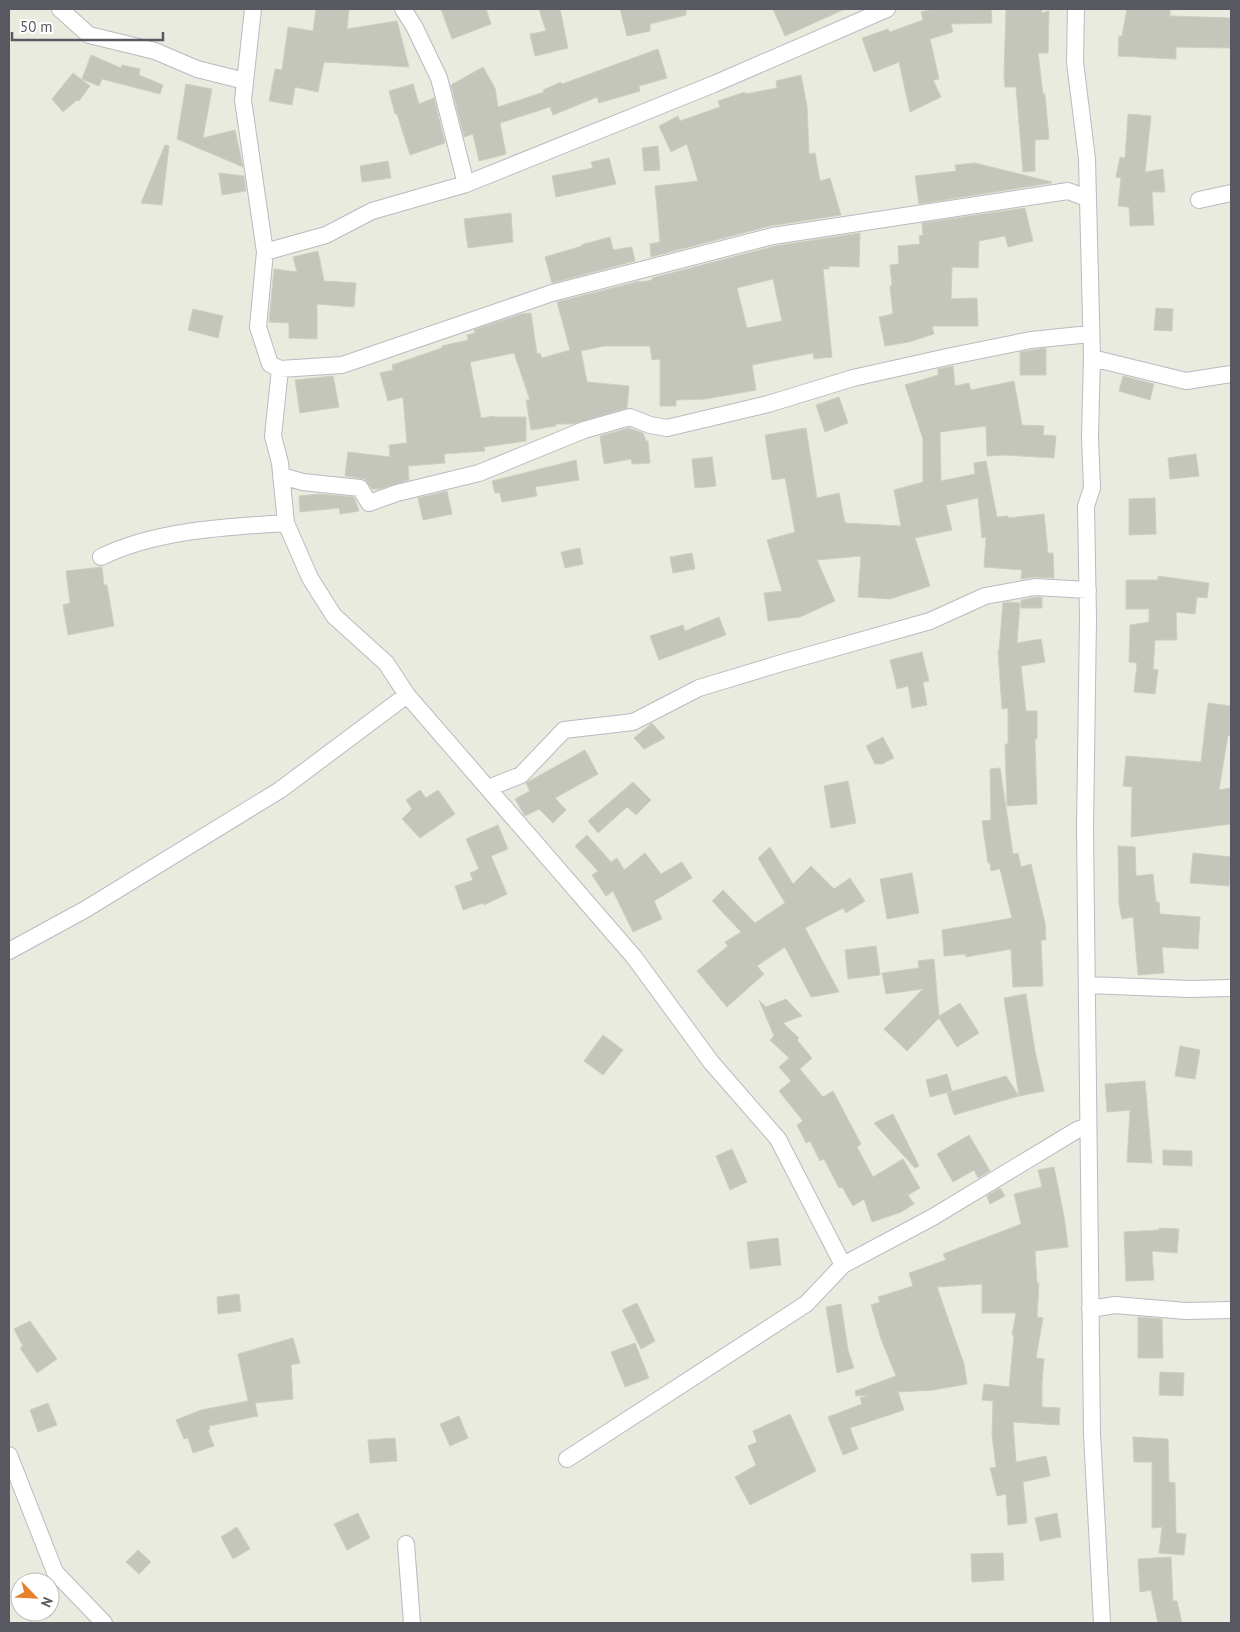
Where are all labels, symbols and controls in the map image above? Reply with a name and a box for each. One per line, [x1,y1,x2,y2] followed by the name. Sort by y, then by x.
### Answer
[12,10,164,42] scale bar
[20,17,53,36] text: 50 m
[10,1572,60,1622] north arrow
[37,1594,57,1610] text: N

